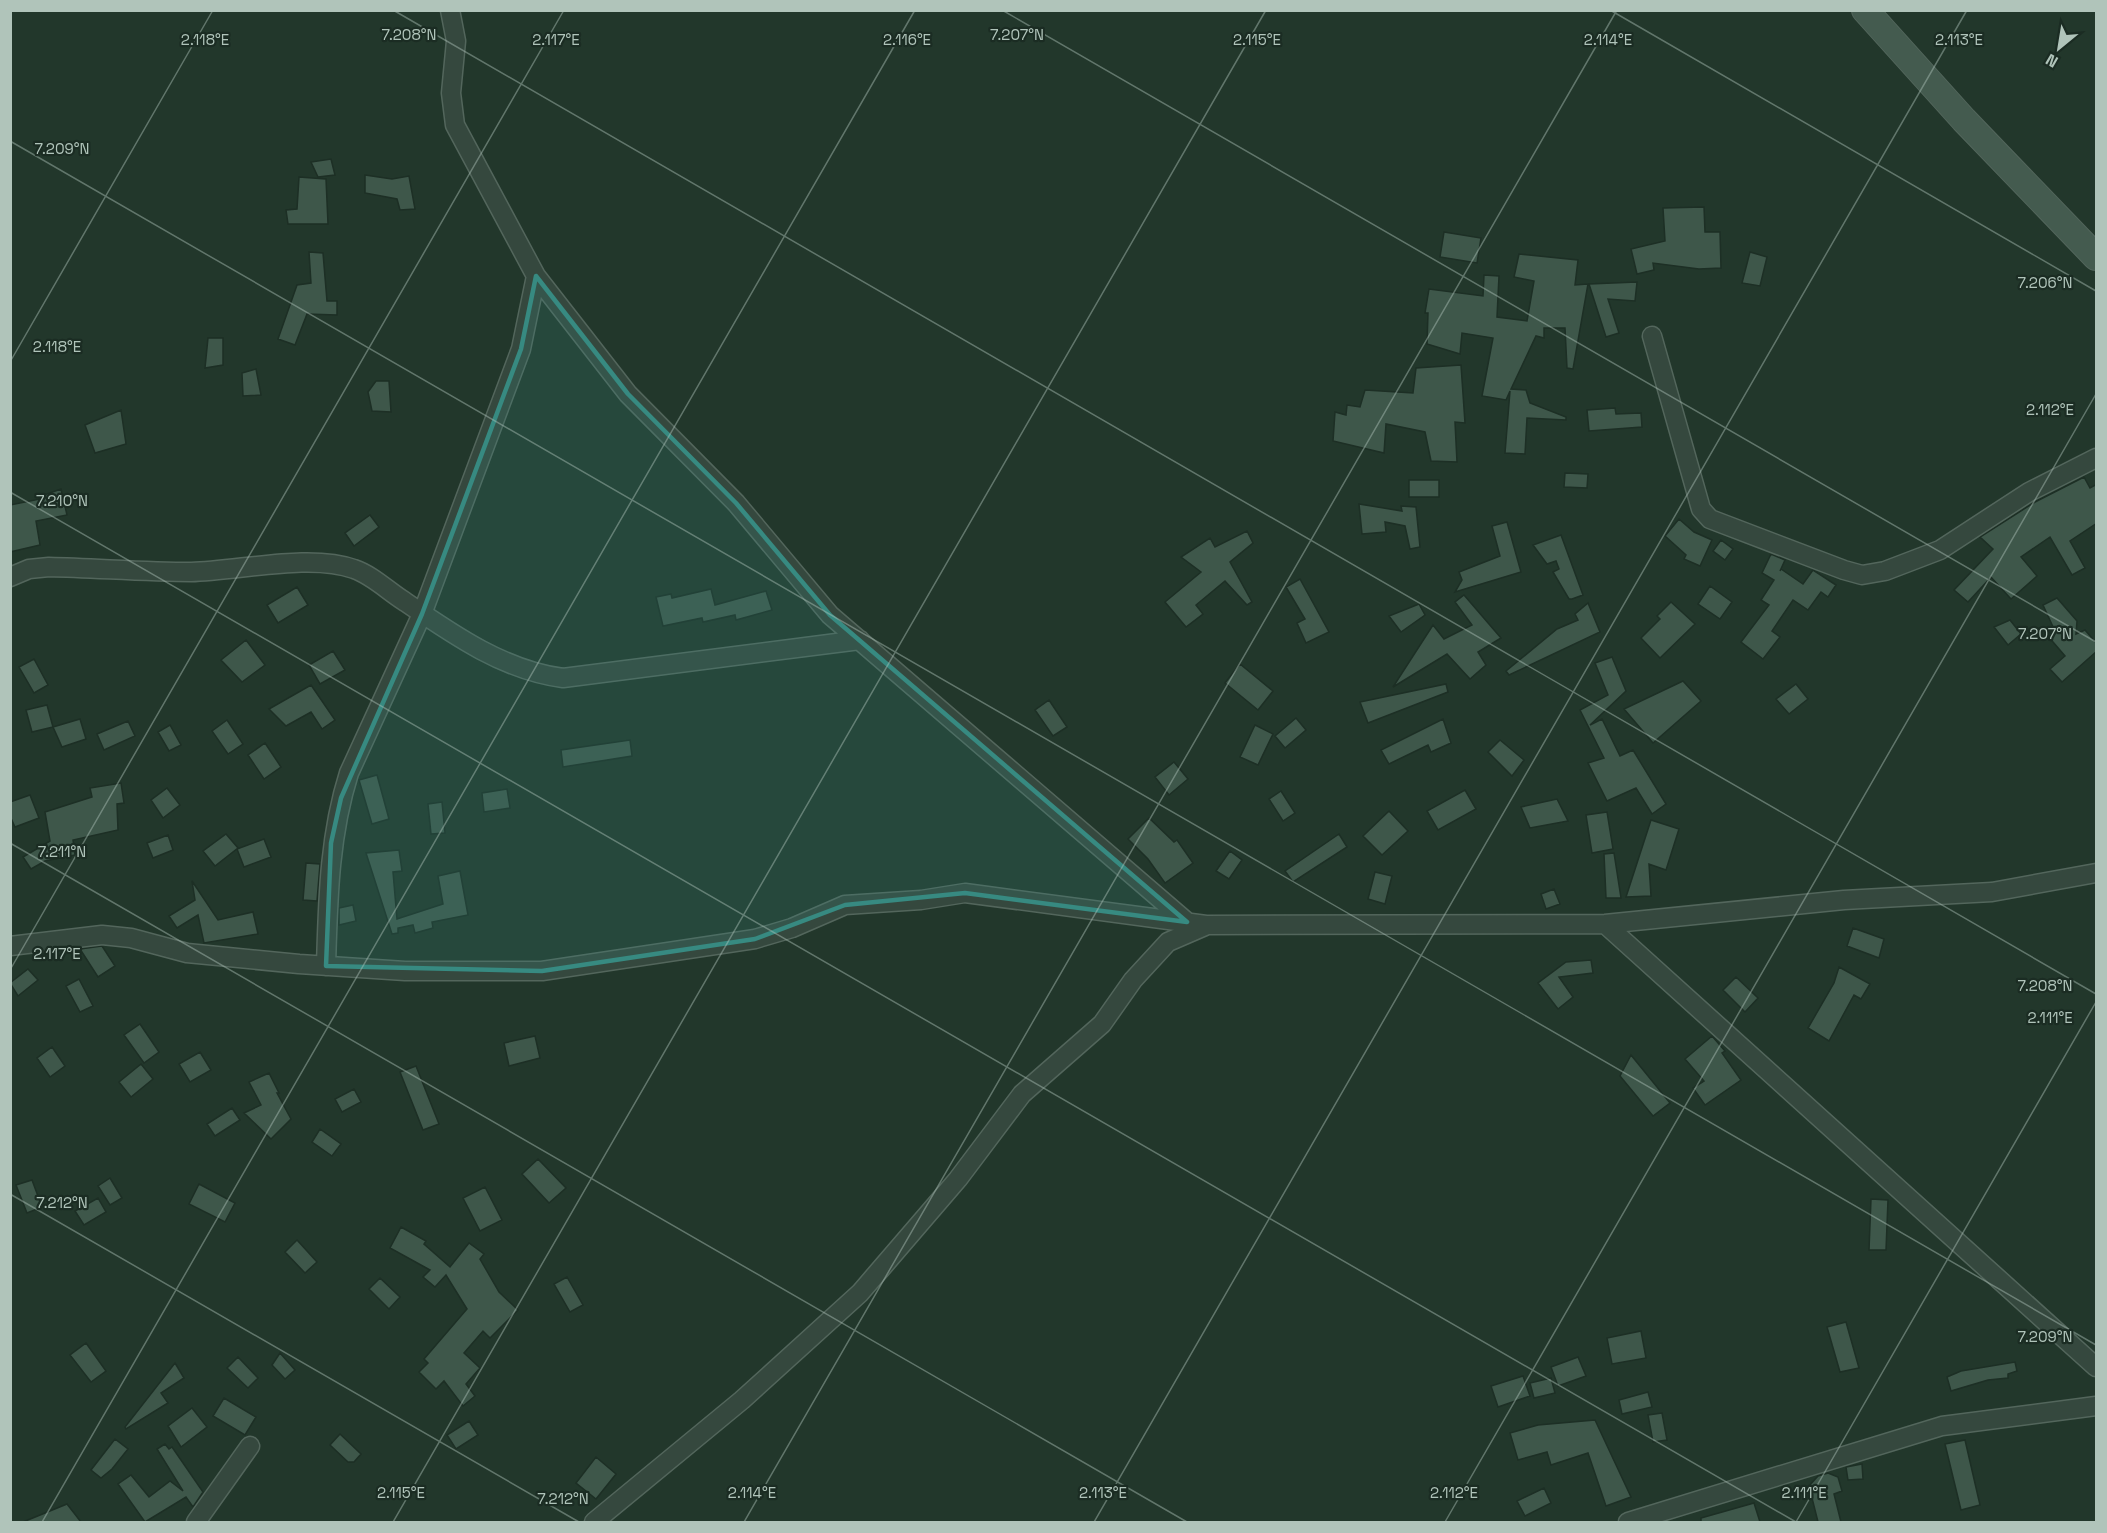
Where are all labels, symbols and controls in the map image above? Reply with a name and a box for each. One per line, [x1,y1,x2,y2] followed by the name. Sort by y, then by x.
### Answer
[2029,18,2089,78] north arrow
[382,25,436,44] text: 7.208°N
[990,25,1044,44] text: 7.207°N
[181,30,229,49] text: 2.118°E
[532,30,580,49] text: 2.117°E
[883,30,931,49] text: 2.116°E
[1233,30,1281,49] text: 2.115°E
[1584,30,1632,49] text: 2.114°E
[1935,30,1983,49] text: 2.113°E
[2042,49,2062,72] text: N
[35,139,89,158] text: 7.209°N
[2018,273,2072,292] text: 7.206°N
[33,337,81,356] text: 2.118°E
[2026,400,2074,419] text: 2.112°E
[36,491,88,510] text: 7.210°N
[2018,624,2072,643] text: 7.207°N
[38,842,86,861] text: 7.211°N
[33,944,81,963] text: 2.117°E
[2018,976,2072,995] text: 7.208°N
[2027,1008,2073,1027] text: 2.111°E
[36,1193,88,1212] text: 7.212°N
[2018,1327,2072,1346] text: 7.209°N
[377,1483,425,1502] text: 2.115°E
[728,1483,776,1502] text: 2.114°E
[1079,1483,1127,1502] text: 2.113°E
[1430,1483,1478,1502] text: 2.112°E
[1781,1483,1827,1502] text: 2.111°E
[537,1489,589,1508] text: 7.212°N

